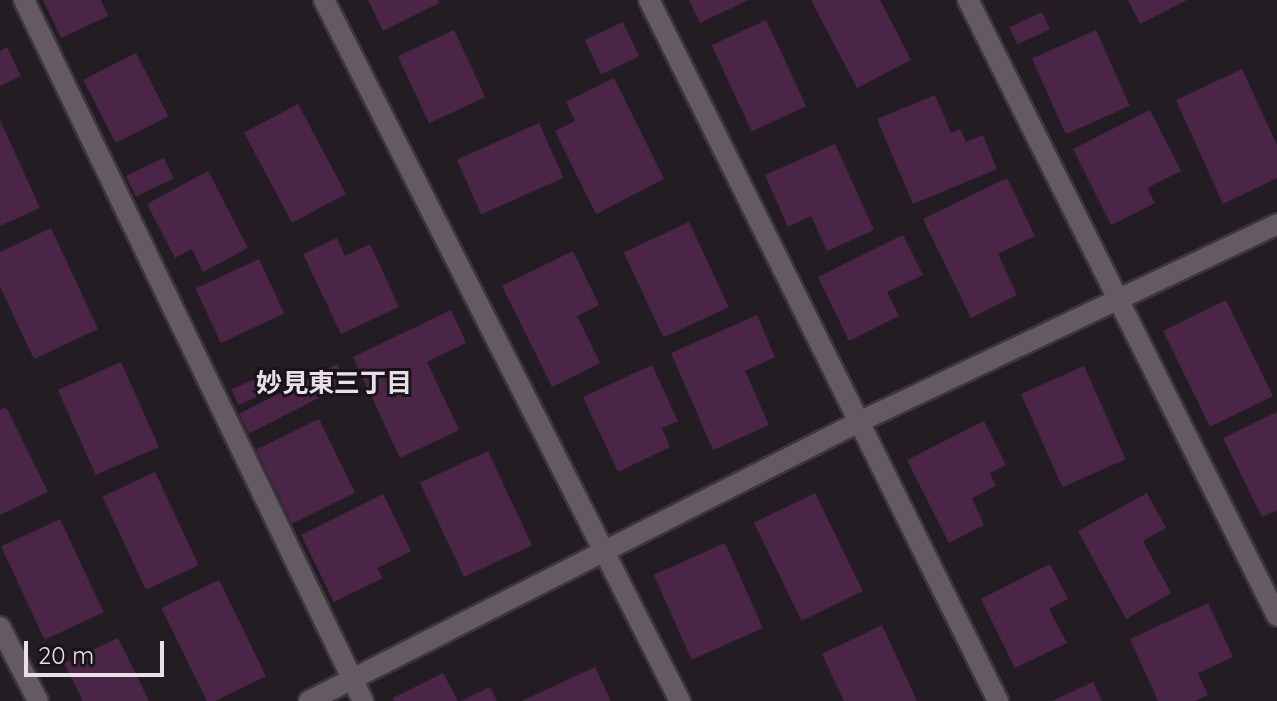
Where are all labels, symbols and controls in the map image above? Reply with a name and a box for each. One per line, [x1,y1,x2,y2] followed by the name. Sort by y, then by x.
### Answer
[256,367,412,399] district label: 妙見東三丁目
[28,625,168,675] scale bar
[38,640,94,670] text: 20 m

